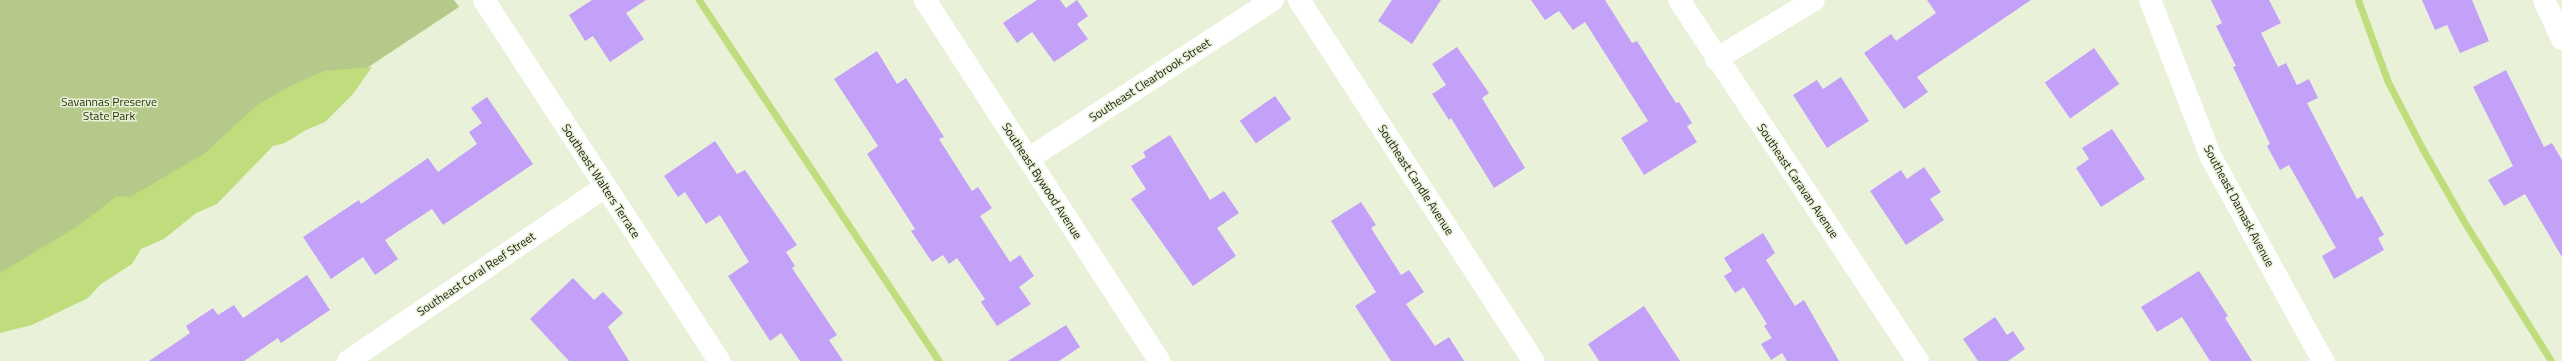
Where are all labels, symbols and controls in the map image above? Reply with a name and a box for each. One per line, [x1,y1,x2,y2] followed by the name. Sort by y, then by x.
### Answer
[1086,35,1214,125] street label: Southeast Clearbrook Street
[61,95,157,123] park label: Savannas Preserve State Park
[999,120,1085,242] street label: Southeast Bywood Avenue
[559,121,643,241] street label: Southeast Walters Terrace
[1754,121,1842,241] street label: Southeast Caravan Avenue
[1375,122,1457,238] street label: Southeast Candle Avenue
[2201,143,2277,269] street label: Southeast Damask Avenue
[414,229,538,319] street label: Southeast Coral Reef Street

